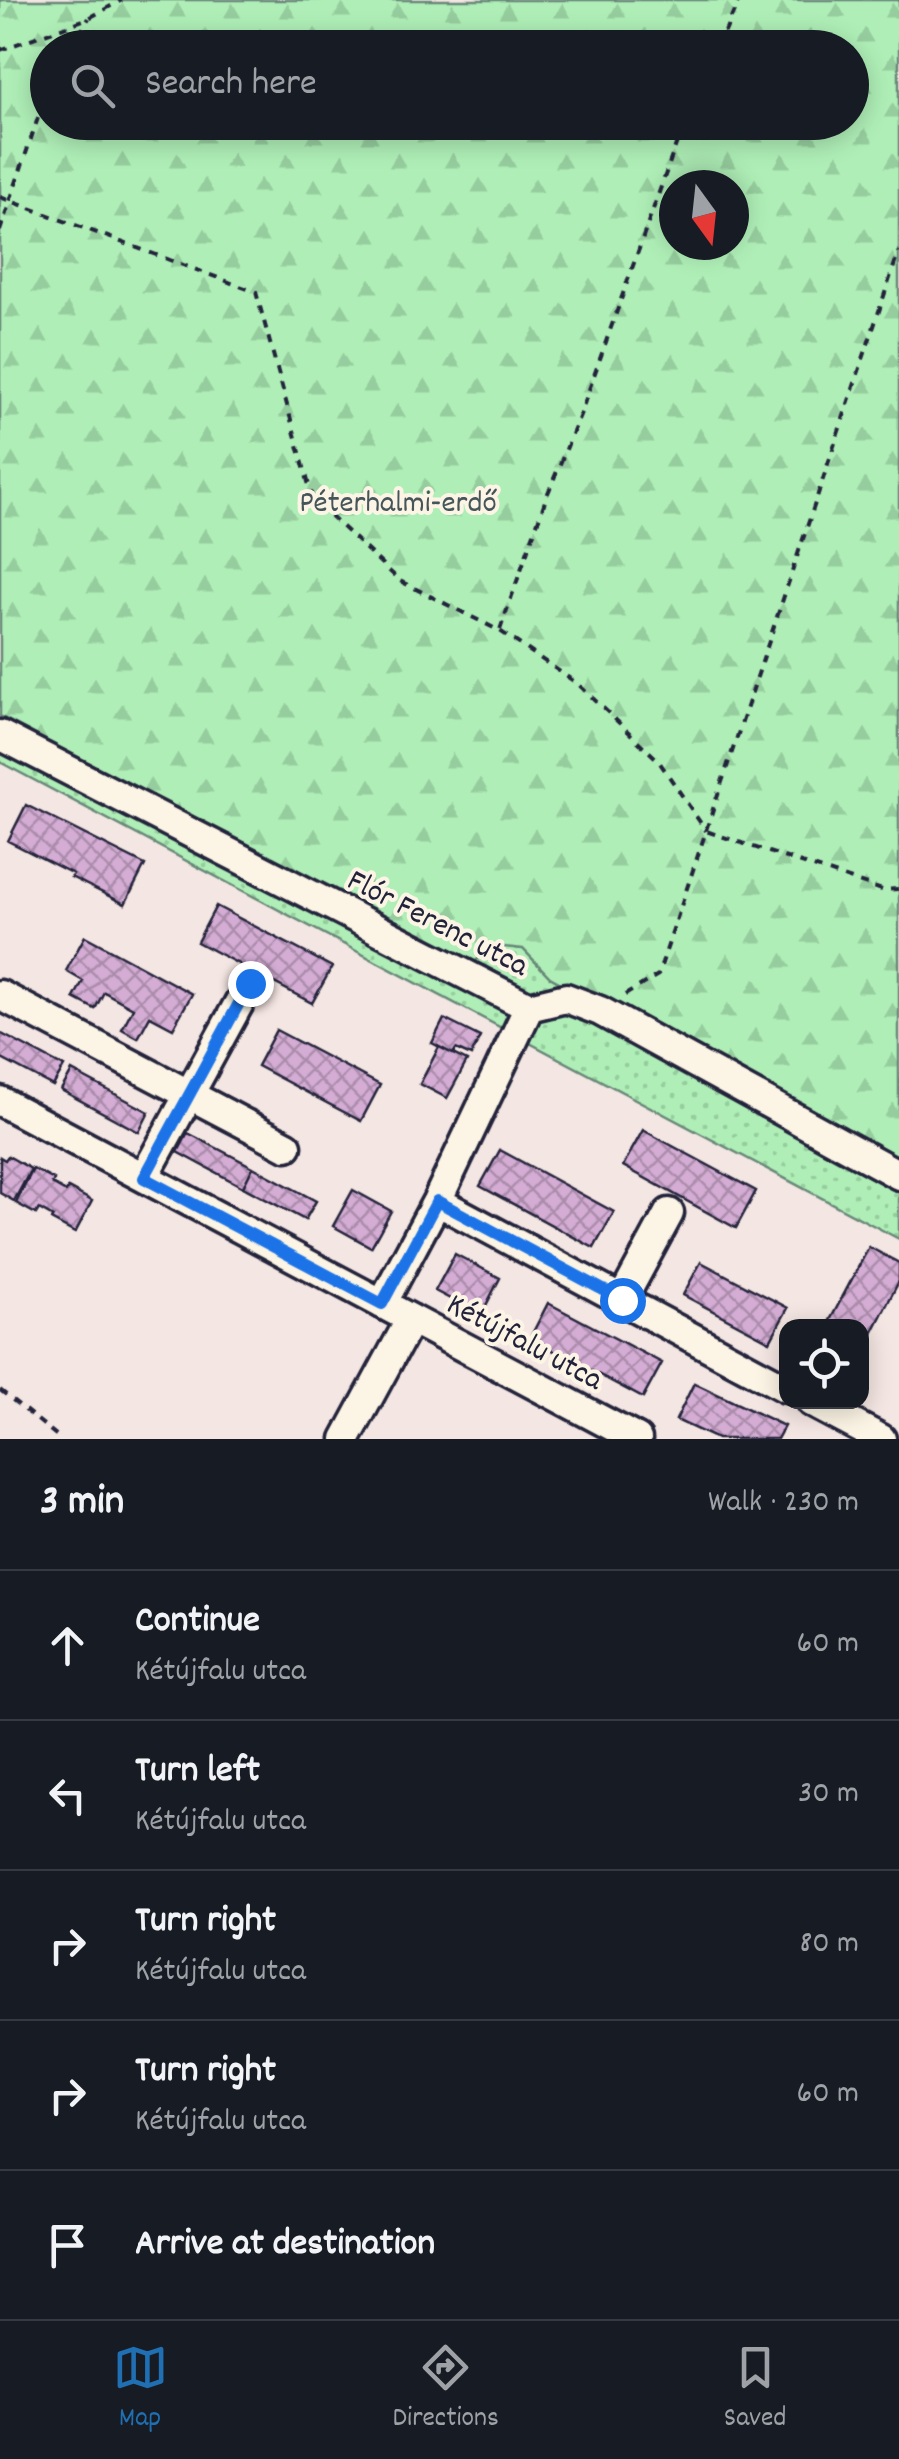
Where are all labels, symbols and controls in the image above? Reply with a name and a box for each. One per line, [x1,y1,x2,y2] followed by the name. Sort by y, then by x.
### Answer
[30,30,869,140] search box
[65,58,120,113] icon: search
[145,58,317,113] text: Search here
[659,170,749,260] north arrow
[299,482,497,528] park label: Péterhalmi-erdő
[338,860,536,991] street label: Flór Ferenc utca
[228,961,274,1007] route end
[600,1278,646,1324] route start
[437,1284,611,1405] street label: Kétújfalu utca
[779,1319,869,1409] map controls
[779,1319,869,1409] button: locate
[40,1474,124,1534] text: 3 min
[708,1481,859,1527] text: Walk · 230 m
[135,1595,260,1650] text: Continue
[40,1618,95,1673] icon: ahead
[797,1622,859,1668] text: 60 m
[135,1650,306,1696] text: Kétújfalu utca
[135,1745,260,1800] text: Turn left
[40,1768,95,1823] icon: left
[798,1772,859,1818] text: 30 m
[135,1800,306,1846] text: Kétújfalu utca
[135,1895,276,1950] text: Turn right
[40,1918,95,1973] icon: right
[799,1922,859,1968] text: 80 m
[135,1950,306,1996] text: Kétújfalu utca
[135,2045,276,2100] text: Turn right
[40,2068,95,2123] icon: right
[797,2072,859,2118] text: 60 m
[135,2100,306,2146] text: Kétújfalu utca
[40,2218,95,2273] icon: arrive
[135,2218,435,2273] text: Arrive at destination
[113,2340,168,2440] tab: Map
[393,2340,499,2440] tab: Directions
[724,2340,786,2440] tab: Saved

